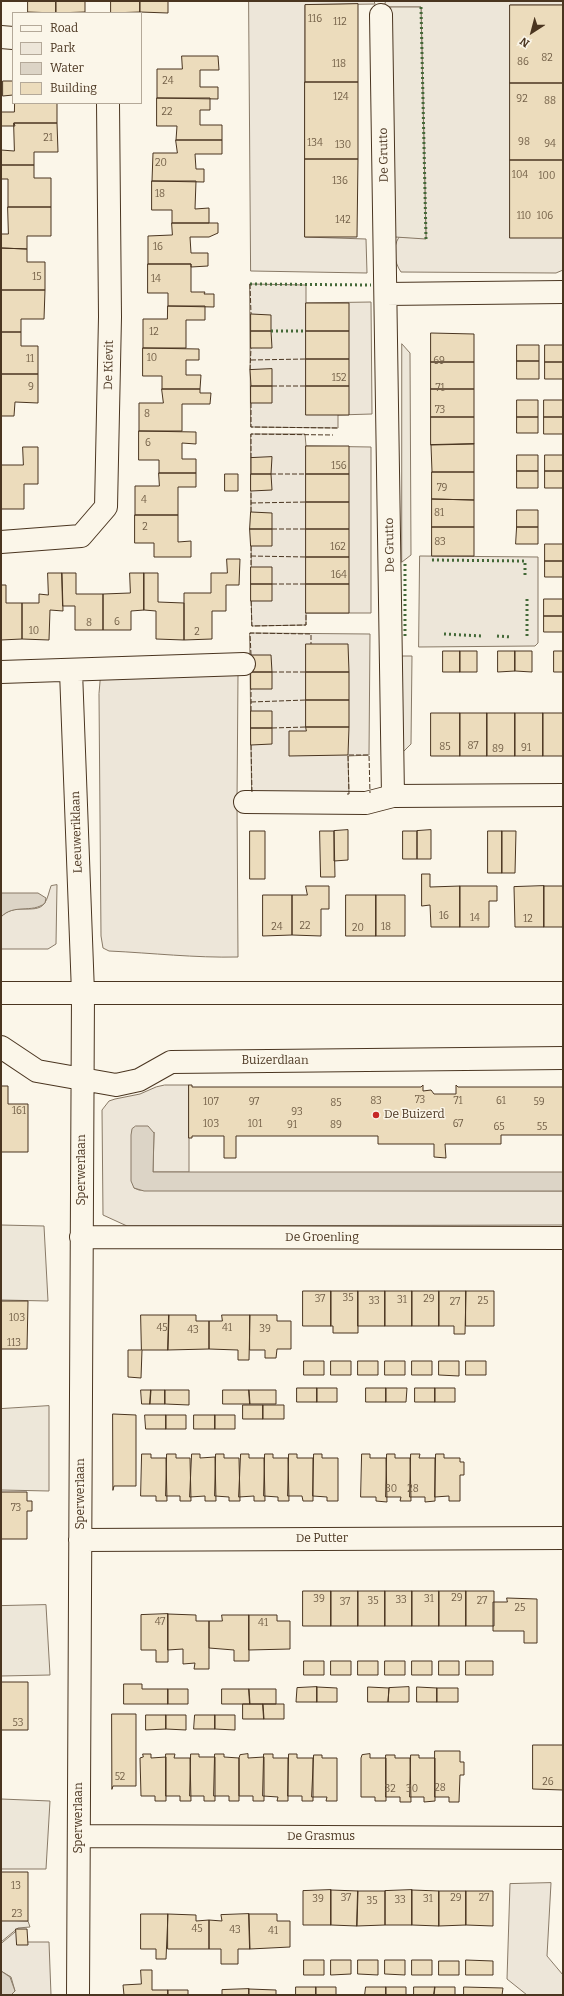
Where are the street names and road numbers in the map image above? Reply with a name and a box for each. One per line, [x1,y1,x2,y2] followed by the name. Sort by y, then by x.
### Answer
[376,128,392,182] street label: De Grutto
[101,340,117,390] street label: De Kievit
[382,518,398,572] street label: De Grutto
[68,791,86,873] street label: Leeuweriklaan
[241,1054,309,1068] street label: Buizerdlaan
[75,1135,89,1205] street label: Sperwerlaan
[285,1231,359,1245] street label: De Groenling
[74,1459,88,1529] street label: Sperwerlaan
[296,1532,348,1546] street label: De Putter
[72,1783,86,1853] street label: Sperwerlaan
[287,1830,355,1844] street label: De Grasmus

